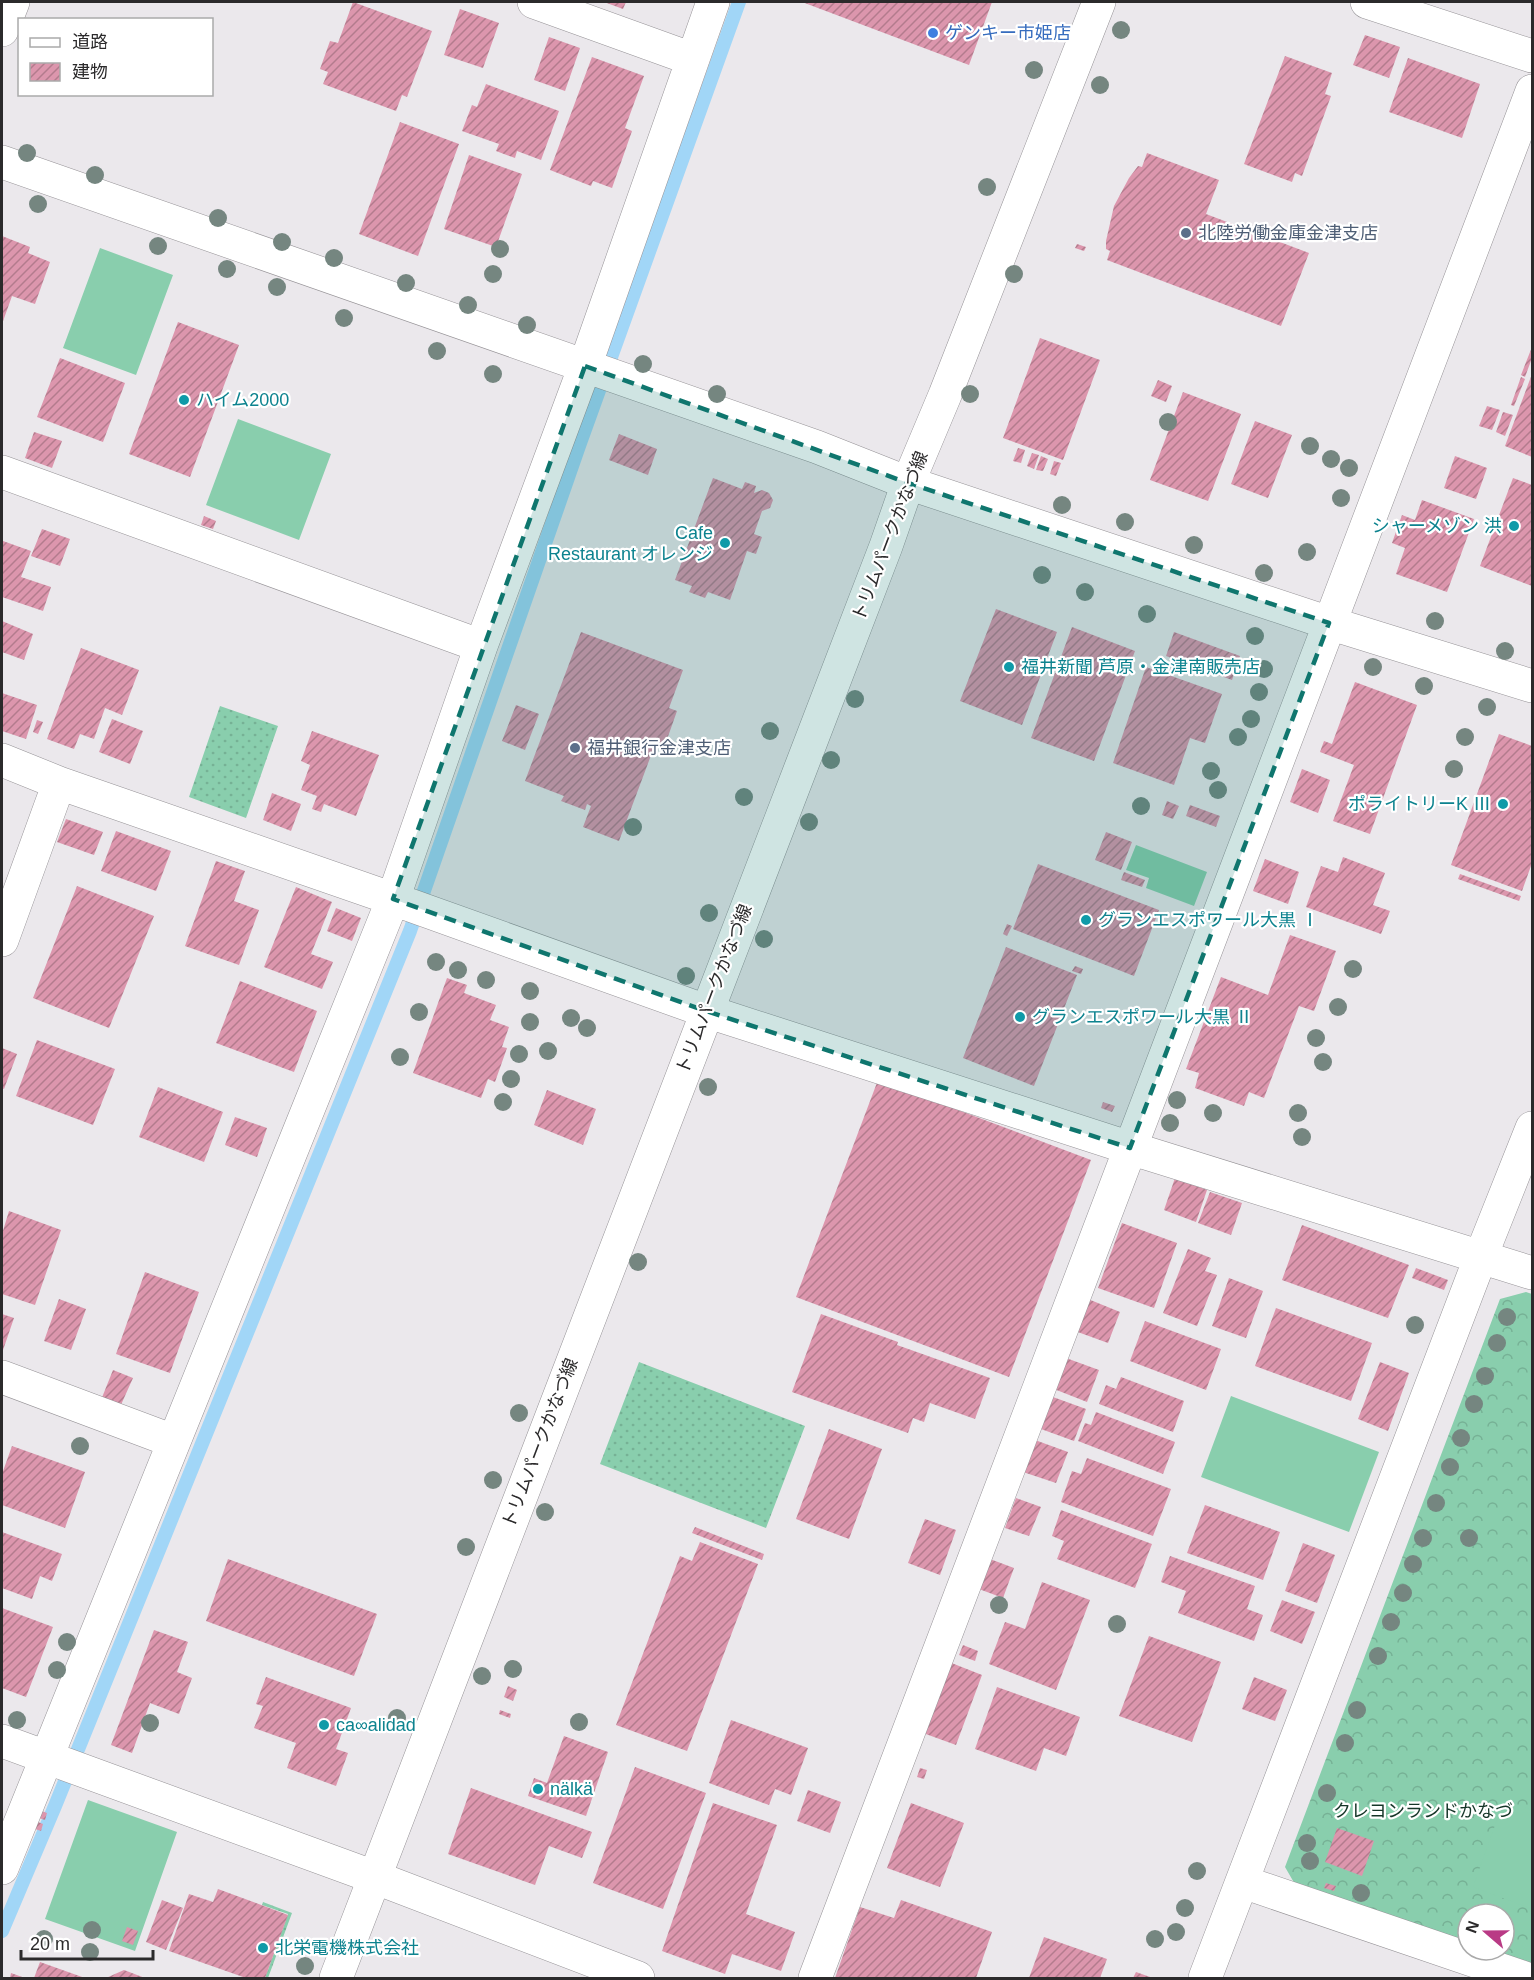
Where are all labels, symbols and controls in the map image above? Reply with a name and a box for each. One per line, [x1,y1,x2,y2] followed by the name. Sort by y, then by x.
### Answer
[18,18,213,96] legend
[945,23,1071,43] place label: ゲンキー市姫店
[926,26,940,40] marker: ゲンキー市姫店
[72,32,108,52] text: 道路
[72,62,108,82] text: 建物
[1198,223,1378,243] place label: 北陸労働金庫金津支店
[1179,226,1193,240] marker: 北陸労働金庫金津支店
[196,390,289,410] place label: ハイム2000
[177,393,191,407] marker: ハイム2000
[848,448,932,624] street label: トリムパークかなづ線
[1372,516,1502,536] place label: シャーメゾン 洪
[1507,519,1521,533] marker: シャーメゾン 洪
[548,523,713,564] place label: Cafe Restaurant オレンジ
[718,536,732,550] marker: Cafe Restaurant オレンジ
[1021,657,1260,677] place label: 福井新聞 芦原・金津南販売店
[1002,660,1016,674] marker: 福井新聞 芦原・金津南販売店
[587,738,731,758] place label: 福井銀行金津支店
[568,741,582,755] marker: 福井銀行金津支店
[1348,794,1491,814] place label: ポライトリーK Ⅲ
[1496,797,1510,811] marker: ポライトリーK Ⅲ
[672,901,756,1077] street label: トリムパークかなづ線
[1098,910,1319,930] place label: グランエスポワール大黒 Ⅰ
[1079,913,1093,927] marker: グランエスポワール大黒 Ⅰ
[1032,1007,1253,1027] place label: グランエスポワール大黒 Ⅱ
[1013,1010,1027,1024] marker: グランエスポワール大黒 Ⅱ
[498,1355,582,1531] street label: トリムパークかなづ線
[336,1715,416,1735] place label: ca∞alidad
[317,1718,331,1732] marker: ca∞alidad
[550,1779,594,1799] place label: nälkä
[531,1782,545,1796] marker: nälkä
[1333,1801,1513,1821] park label: クレヨンランドかなづ
[1456,1902,1516,1962] north arrow
[1462,1919,1482,1935] text: N
[21,1923,153,1961] scale bar
[30,1934,70,1954] text: 20 m
[275,1938,419,1958] place label: 北栄電機株式会社
[256,1941,270,1955] marker: 北栄電機株式会社

